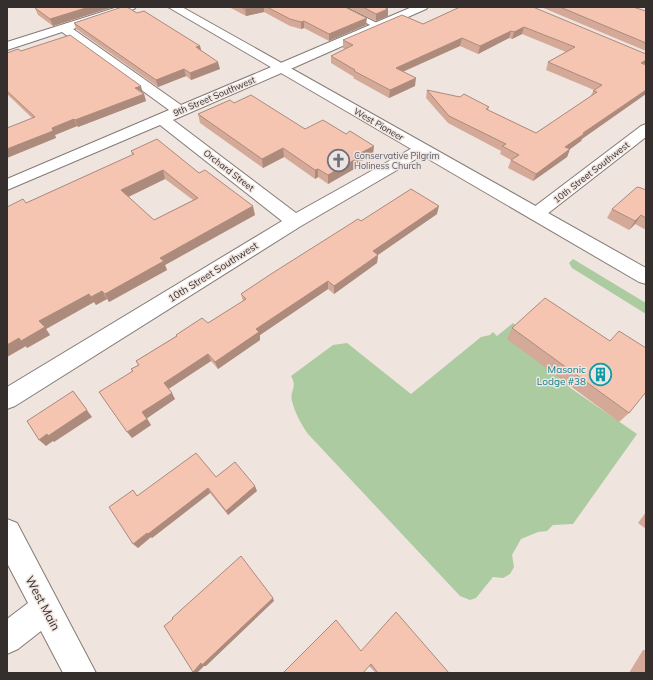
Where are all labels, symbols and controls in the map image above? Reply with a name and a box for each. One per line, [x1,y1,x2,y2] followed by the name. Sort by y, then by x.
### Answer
[171,74,257,118] street label: 9th Street Southwest
[352,105,407,143] street label: West Pioneer
[551,139,631,205] street label: 10th Street Southwest
[202,147,256,193] street label: Orchard Street
[325,147,351,173] church icon: Conservative Pilgrim Holiness Church
[354,150,439,171] place label: Conservative Pilgrim Holiness Church
[166,239,261,305] street label: 10th Street Southwest
[588,362,614,388] building icon: Masonic Lodge #38
[537,363,586,388] place label: Masonic Lodge #38
[22,573,64,633] street label: West Main

